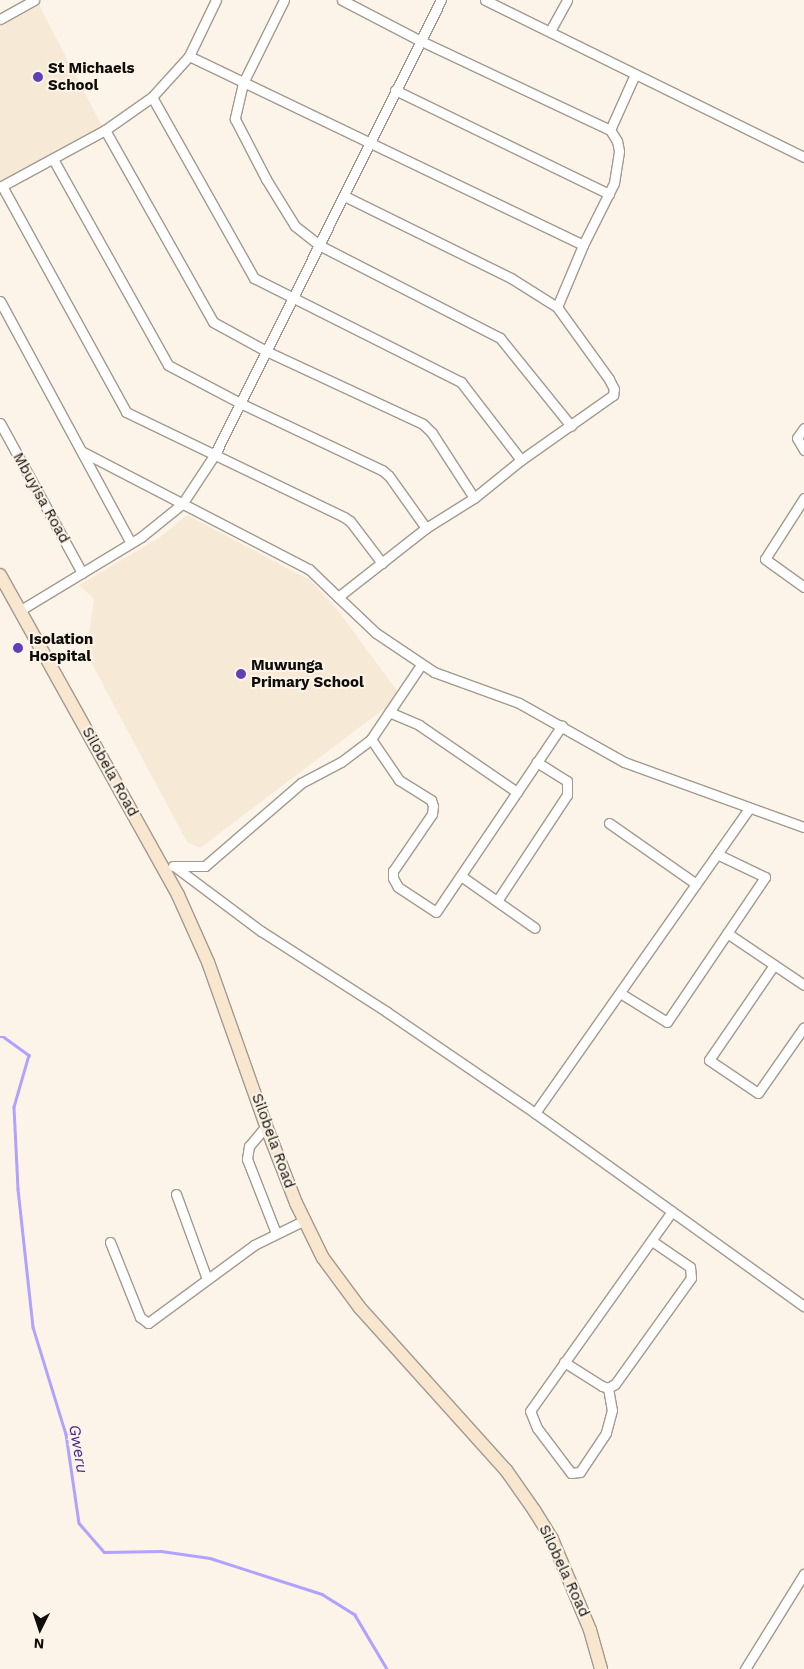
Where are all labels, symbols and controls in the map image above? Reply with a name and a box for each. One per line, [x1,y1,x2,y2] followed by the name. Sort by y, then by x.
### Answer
[48,59,135,94] place label: St Michaels School
[32,71,44,83] marker: St Michaels School
[9,449,73,547] street label: Mbuyisa Road
[29,630,93,665] place label: Isolation Hospital
[11,641,25,655] marker: Isolation Hospital
[251,656,364,691] place label: Muwunga Primary School
[235,668,247,680] marker: Muwunga Primary School
[78,724,142,820] street label: Silobela Road
[247,1091,299,1191] street label: Silobela Road
[64,1423,92,1475] water label: Gweru
[535,1522,593,1620] street label: Silobela Road
[15,1604,65,1654] north arrow
[33,1636,45,1652] text: N

